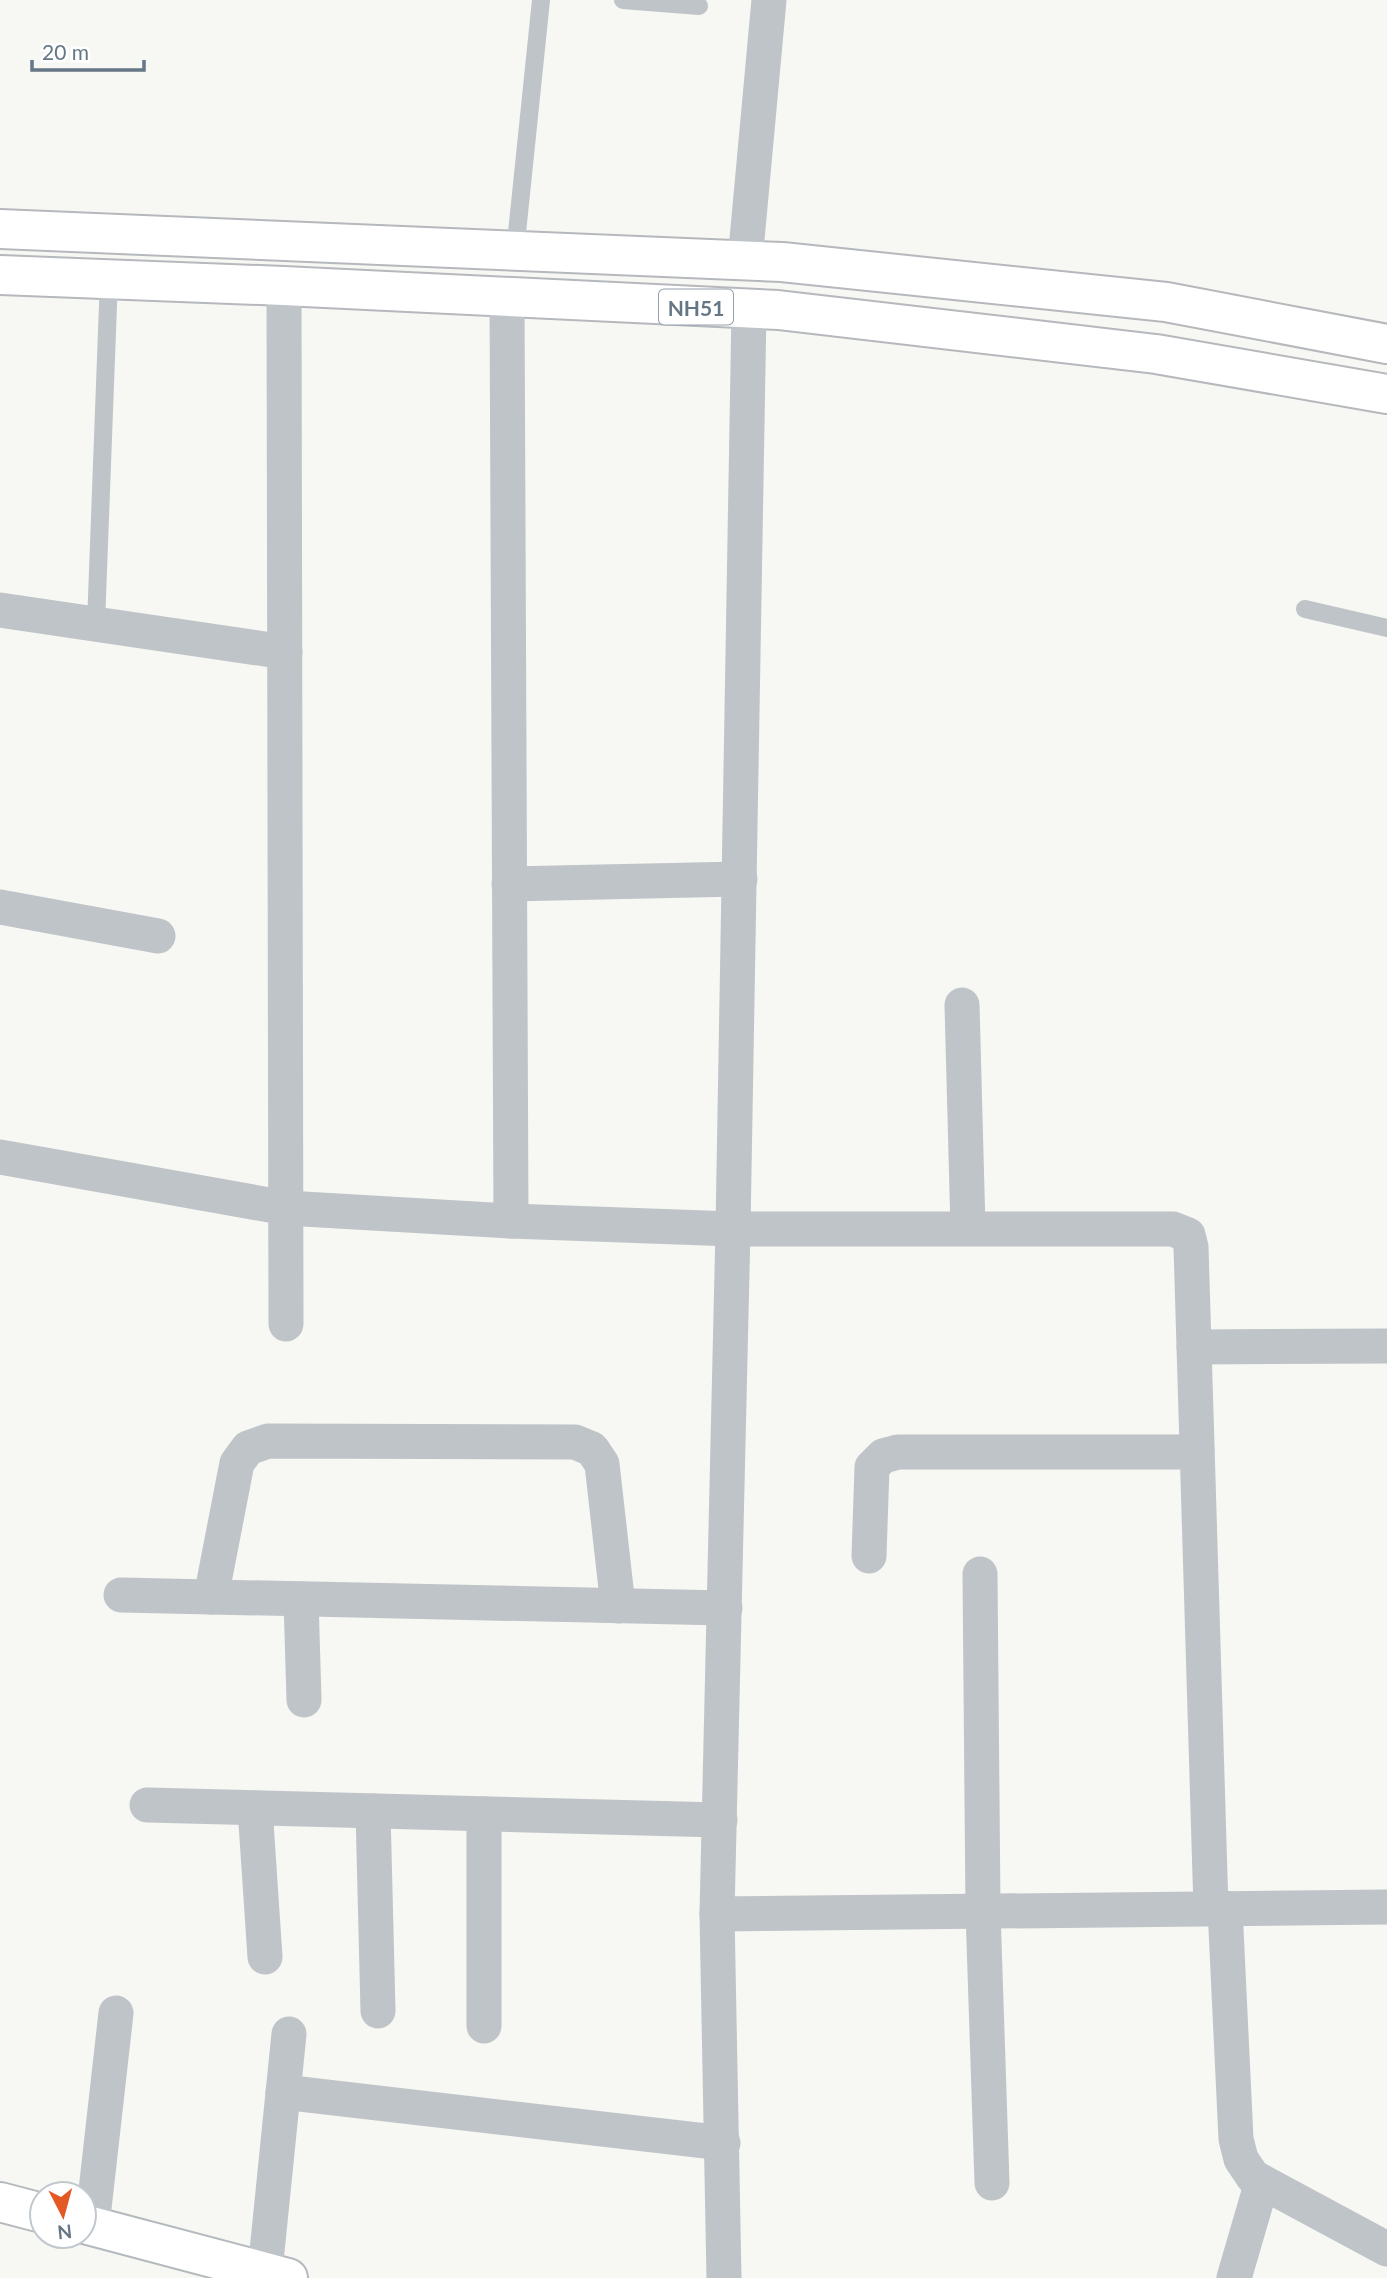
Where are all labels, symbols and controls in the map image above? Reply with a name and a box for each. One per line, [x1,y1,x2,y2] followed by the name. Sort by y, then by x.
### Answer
[32,28,144,72] scale bar
[42,39,89,64] text: 20 m
[659,290,733,324] road number: NH51
[28,2180,98,2250] north arrow
[56,2220,73,2245] text: N

